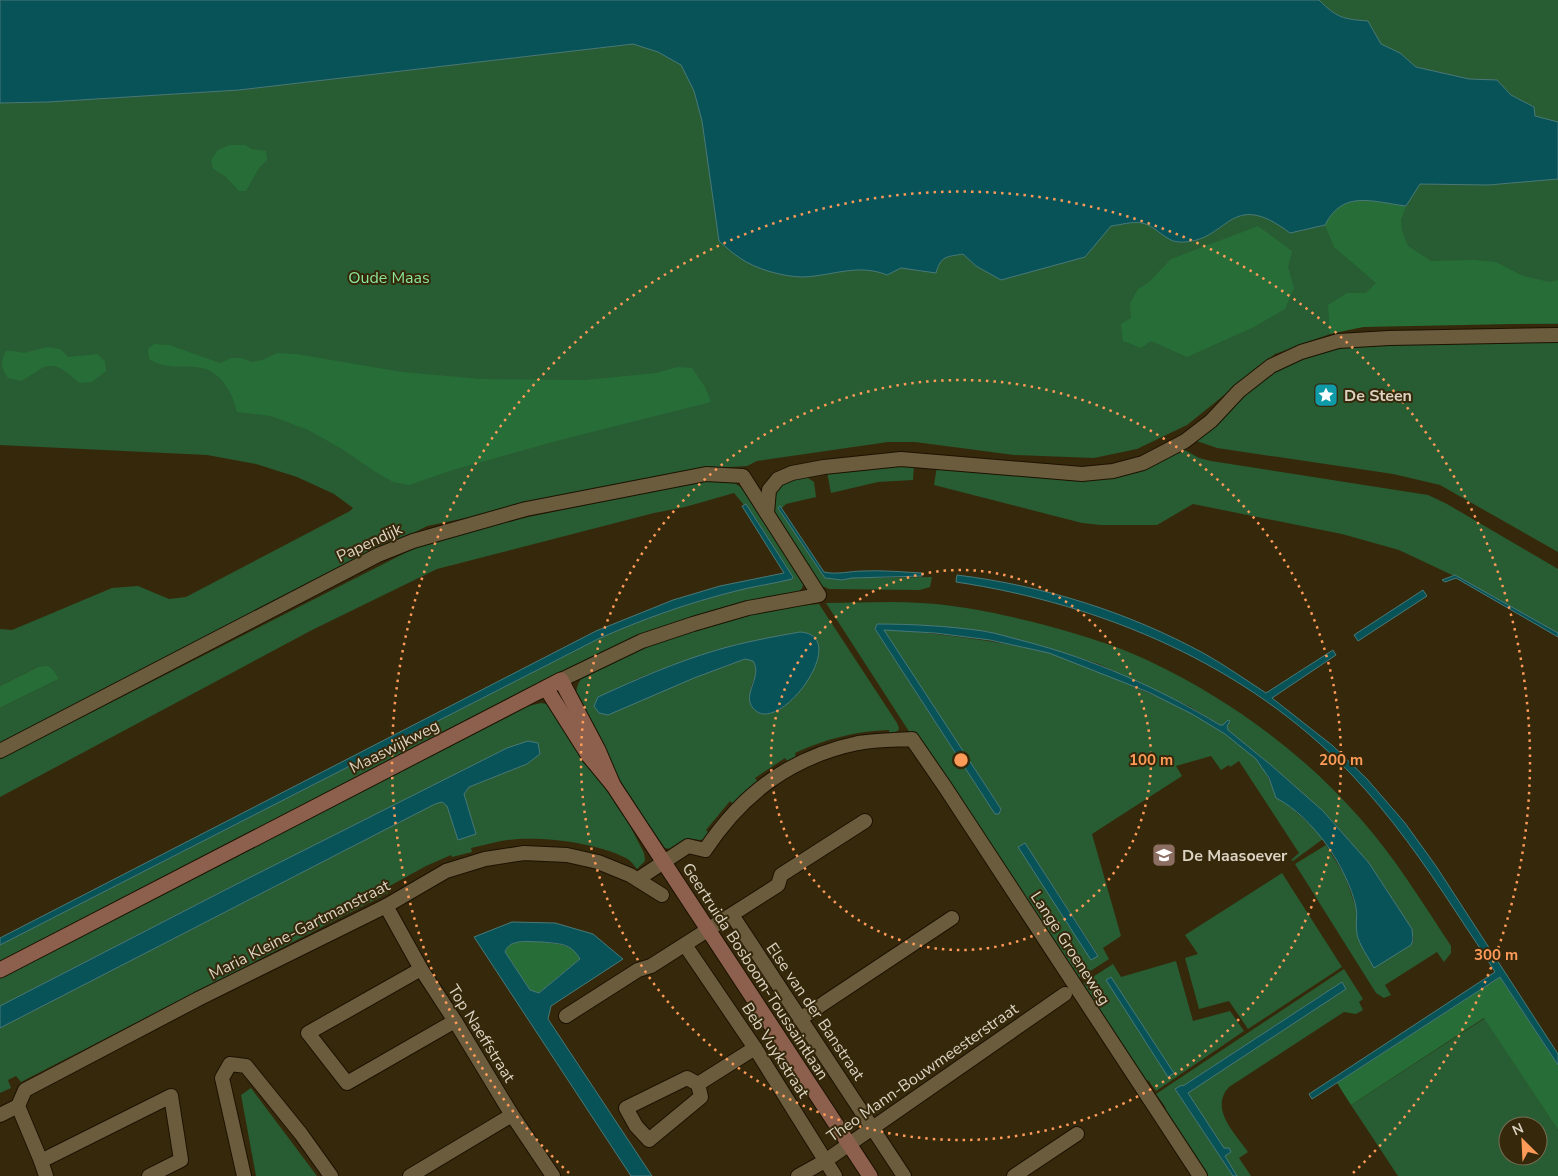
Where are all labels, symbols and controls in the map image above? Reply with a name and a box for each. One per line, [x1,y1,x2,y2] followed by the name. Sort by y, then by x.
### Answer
[348,267,430,289] park label: Oude Maas
[1313,382,1339,408] place icon: De Steen
[1344,385,1412,407] place label: De Steen
[333,518,407,568] street label: Papendijk
[346,715,443,779] street label: Maaswijkweg
[1129,750,1173,770] text: 100 m
[1319,750,1363,770] text: 200 m
[952,751,970,769] centre of rings
[1151,842,1177,868] school or university icon: De Maasoever
[1182,845,1288,867] place label: De Maasoever
[677,859,834,1084] street label: Geertruida Bosboom-Toussaintlaan
[205,874,394,985] street label: Maria Kleine-Gartmanstraat
[1025,887,1115,1010] street label: Lange Groeneweg
[761,938,870,1085] street label: Else van der Banstraat
[1474,945,1518,965] text: 300 m
[442,980,520,1087] street label: Top Naeffstraat
[822,998,1023,1147] street label: Theo Mann-Bouwmeesterstraat
[736,999,814,1103] street label: Beb Vuykstraat
[1498,1116,1548,1166] north arrow
[1509,1119,1527,1140] text: N

